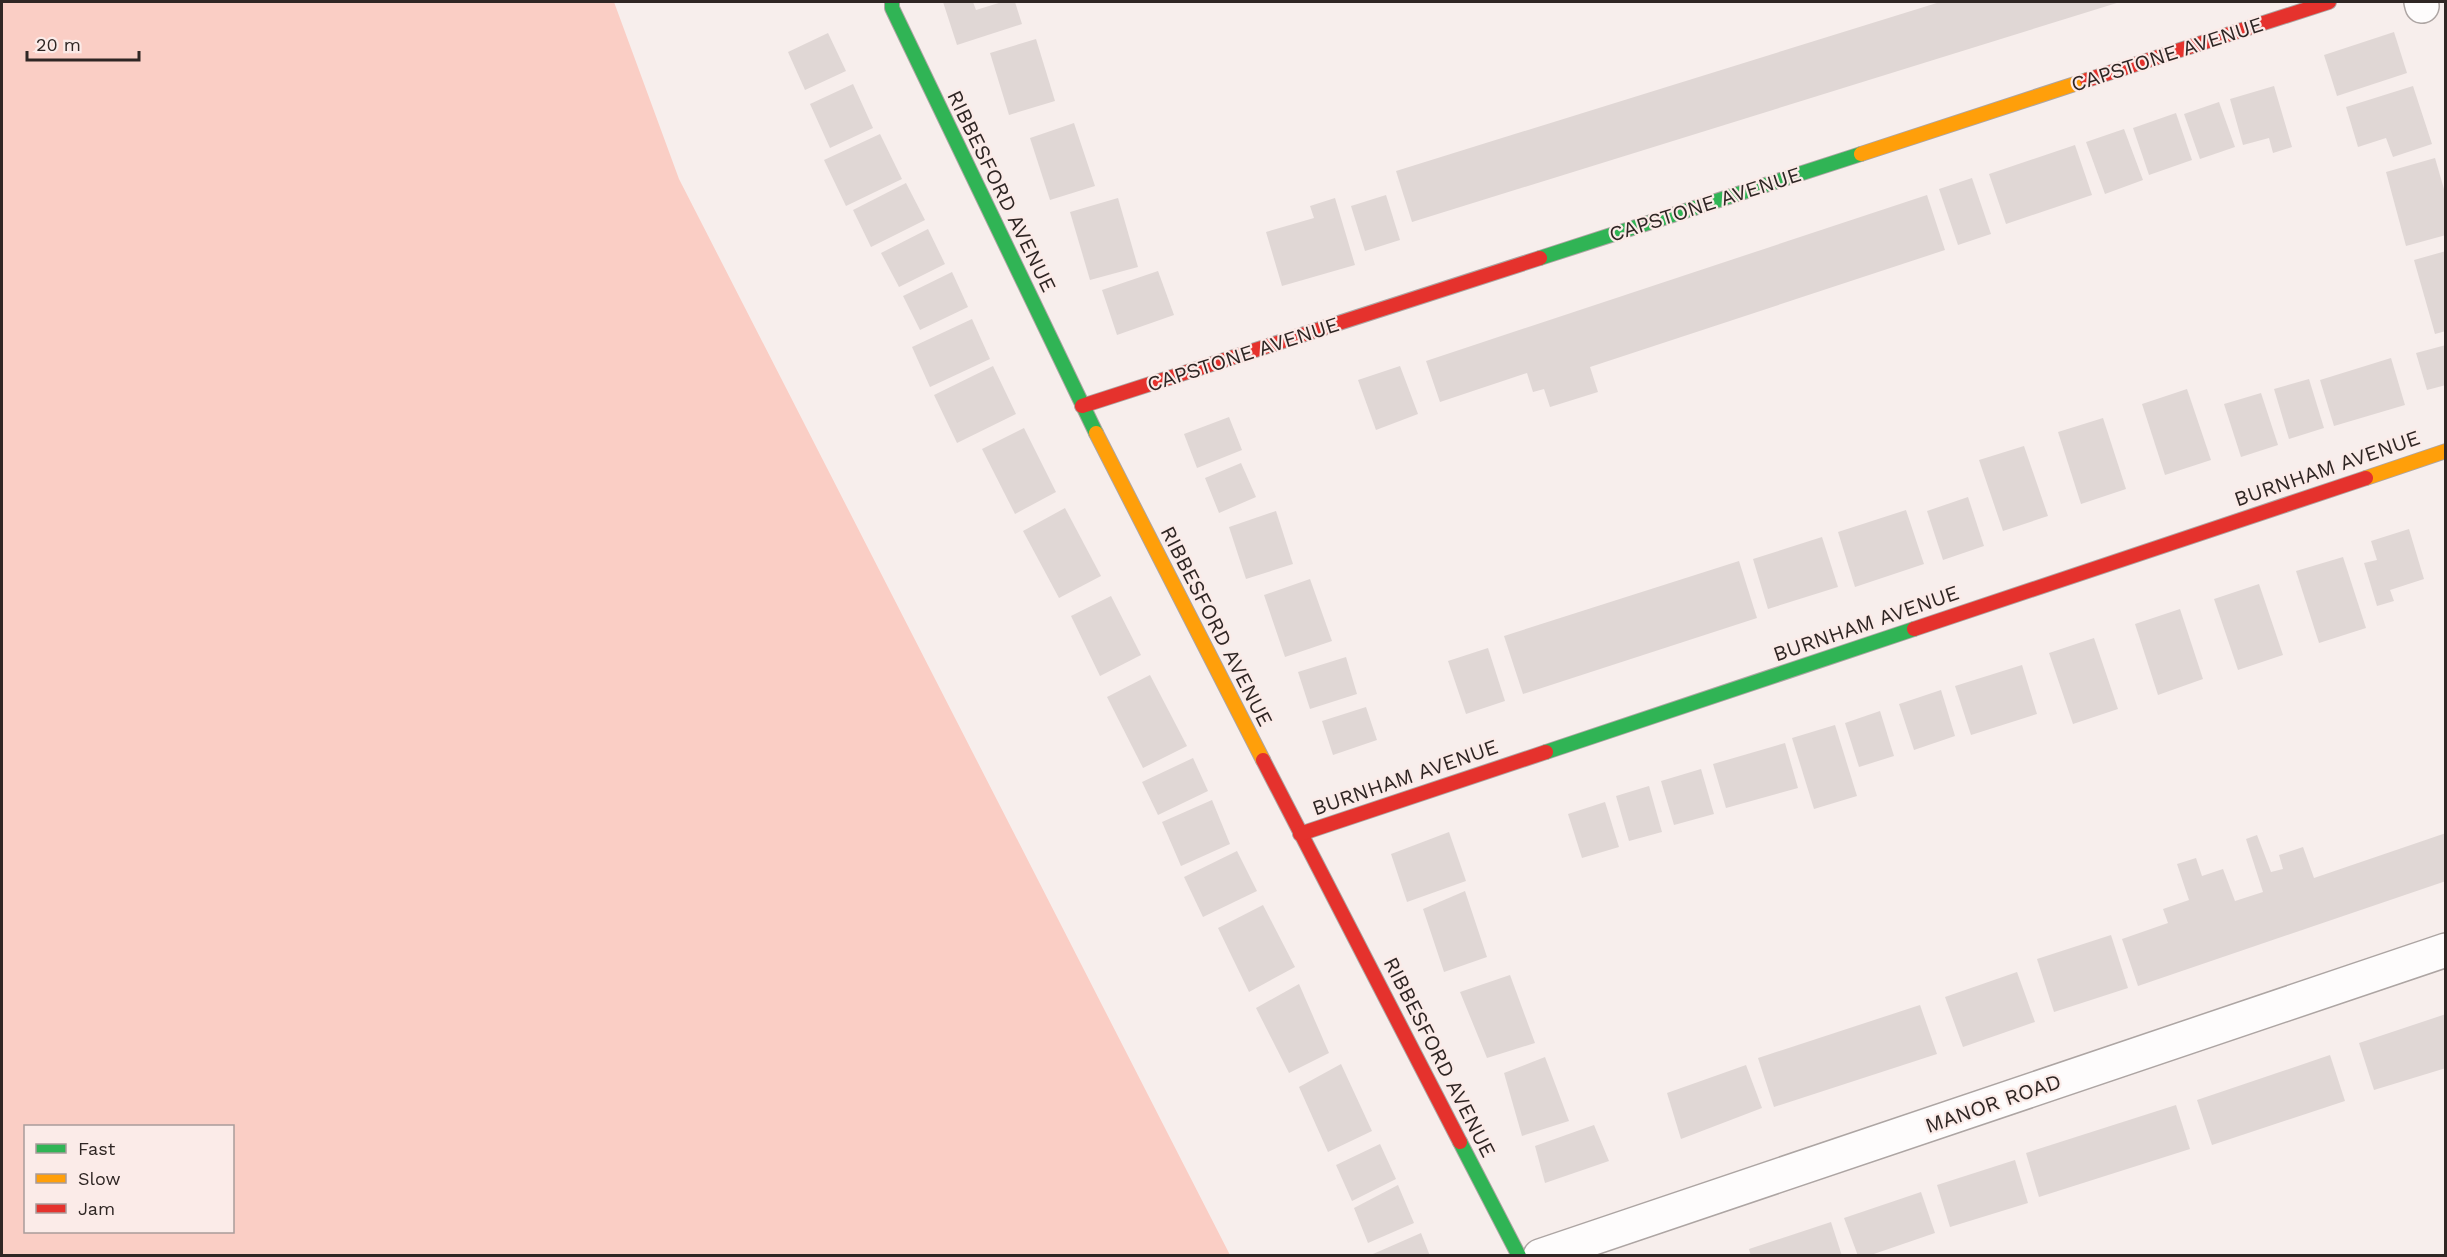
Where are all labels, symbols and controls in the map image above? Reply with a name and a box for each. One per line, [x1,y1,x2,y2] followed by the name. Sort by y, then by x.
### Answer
[2068,11,2266,97] street label: CAPSTONE AVENUE
[27,24,140,62] scale bar
[36,34,81,55] text: 20 m
[942,86,1062,296] street label: RIBBESFORD AVENUE
[1606,161,1804,247] street label: CAPSTONE AVENUE
[1144,311,1342,397] street label: CAPSTONE AVENUE
[2231,424,2423,512] street label: BURNHAM AVENUE
[1156,522,1278,730] street label: RIBBESFORD AVENUE
[1770,579,1962,667] street label: BURNHAM AVENUE
[1309,733,1501,821] street label: BURNHAM AVENUE
[1379,953,1501,1161] street label: RIBBESFORD AVENUE
[1922,1068,2064,1138] street label: MANOR ROAD
[24,1125,234,1233] legend
[78,1138,116,1159] text: Fast
[78,1168,121,1189] text: Slow
[78,1198,115,1219] text: Jam

